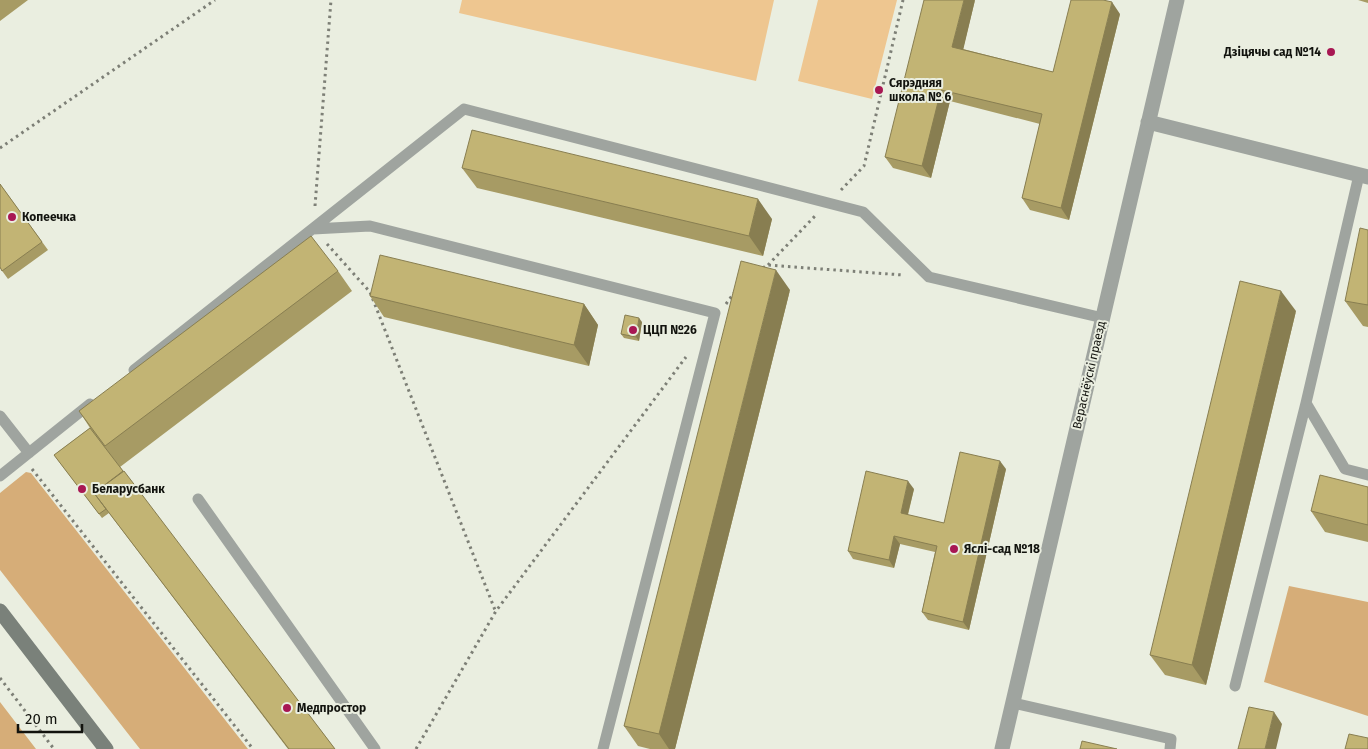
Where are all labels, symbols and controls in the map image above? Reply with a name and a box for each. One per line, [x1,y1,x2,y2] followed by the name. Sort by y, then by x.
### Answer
[1223,45,1321,59] place label: Дзіцячы сад №14
[1325,46,1337,58] marker: Дзіцячы сад №14
[889,76,951,104] place label: Сярэдняя школа № 6
[873,84,885,96] marker: Сярэдняя школа № 6
[22,210,77,224] place label: Копеечка
[6,211,18,223] marker: Копеечка
[1070,319,1108,430] street label: Вераснёўскі праезд
[643,323,697,337] place label: ЦЦП №26
[627,324,639,336] marker: ЦЦП №26
[92,482,165,496] place label: Беларусбанк
[76,483,88,495] marker: Беларусбанк
[964,542,1040,556] place label: Яслі-сад №18
[948,543,960,555] marker: Яслі-сад №18
[297,701,366,715] place label: Медпростор
[18,702,81,734] scale bar
[281,702,293,714] marker: Медпростор
[25,710,58,728] text: 20 m

